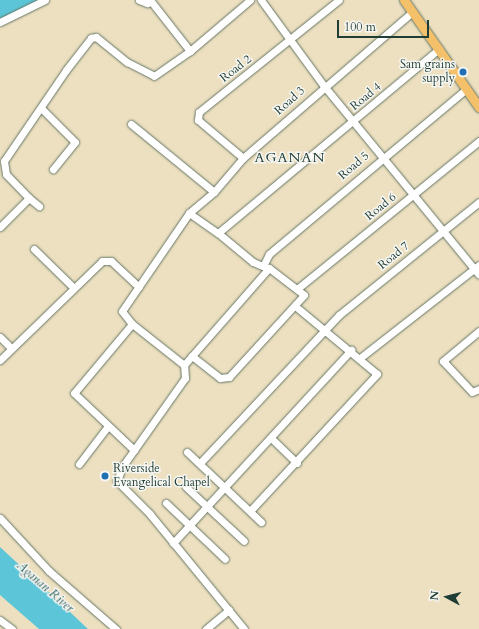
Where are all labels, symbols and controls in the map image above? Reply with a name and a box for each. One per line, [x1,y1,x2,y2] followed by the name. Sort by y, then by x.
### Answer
[339,12,431,38] scale bar
[344,19,376,35] text: 100 m
[217,52,255,86] street label: Road 2
[400,58,455,86] place label: Sam grains supply
[458,67,468,77] marker: Sam grains supply
[348,80,384,114] street label: Road 4
[272,84,308,118] street label: Road 3
[336,149,372,183] street label: Road 5
[255,150,325,166] district label: AGANAN
[363,190,399,224] street label: Road 6
[376,239,412,273] street label: Road 7
[113,462,210,490] place label: Riverside Evangelical Chapel
[100,471,110,481] marker: Riverside Evangelical Chapel
[13,558,77,616] water label: Aganan River
[427,577,467,617] north arrow
[427,590,443,601] text: N

